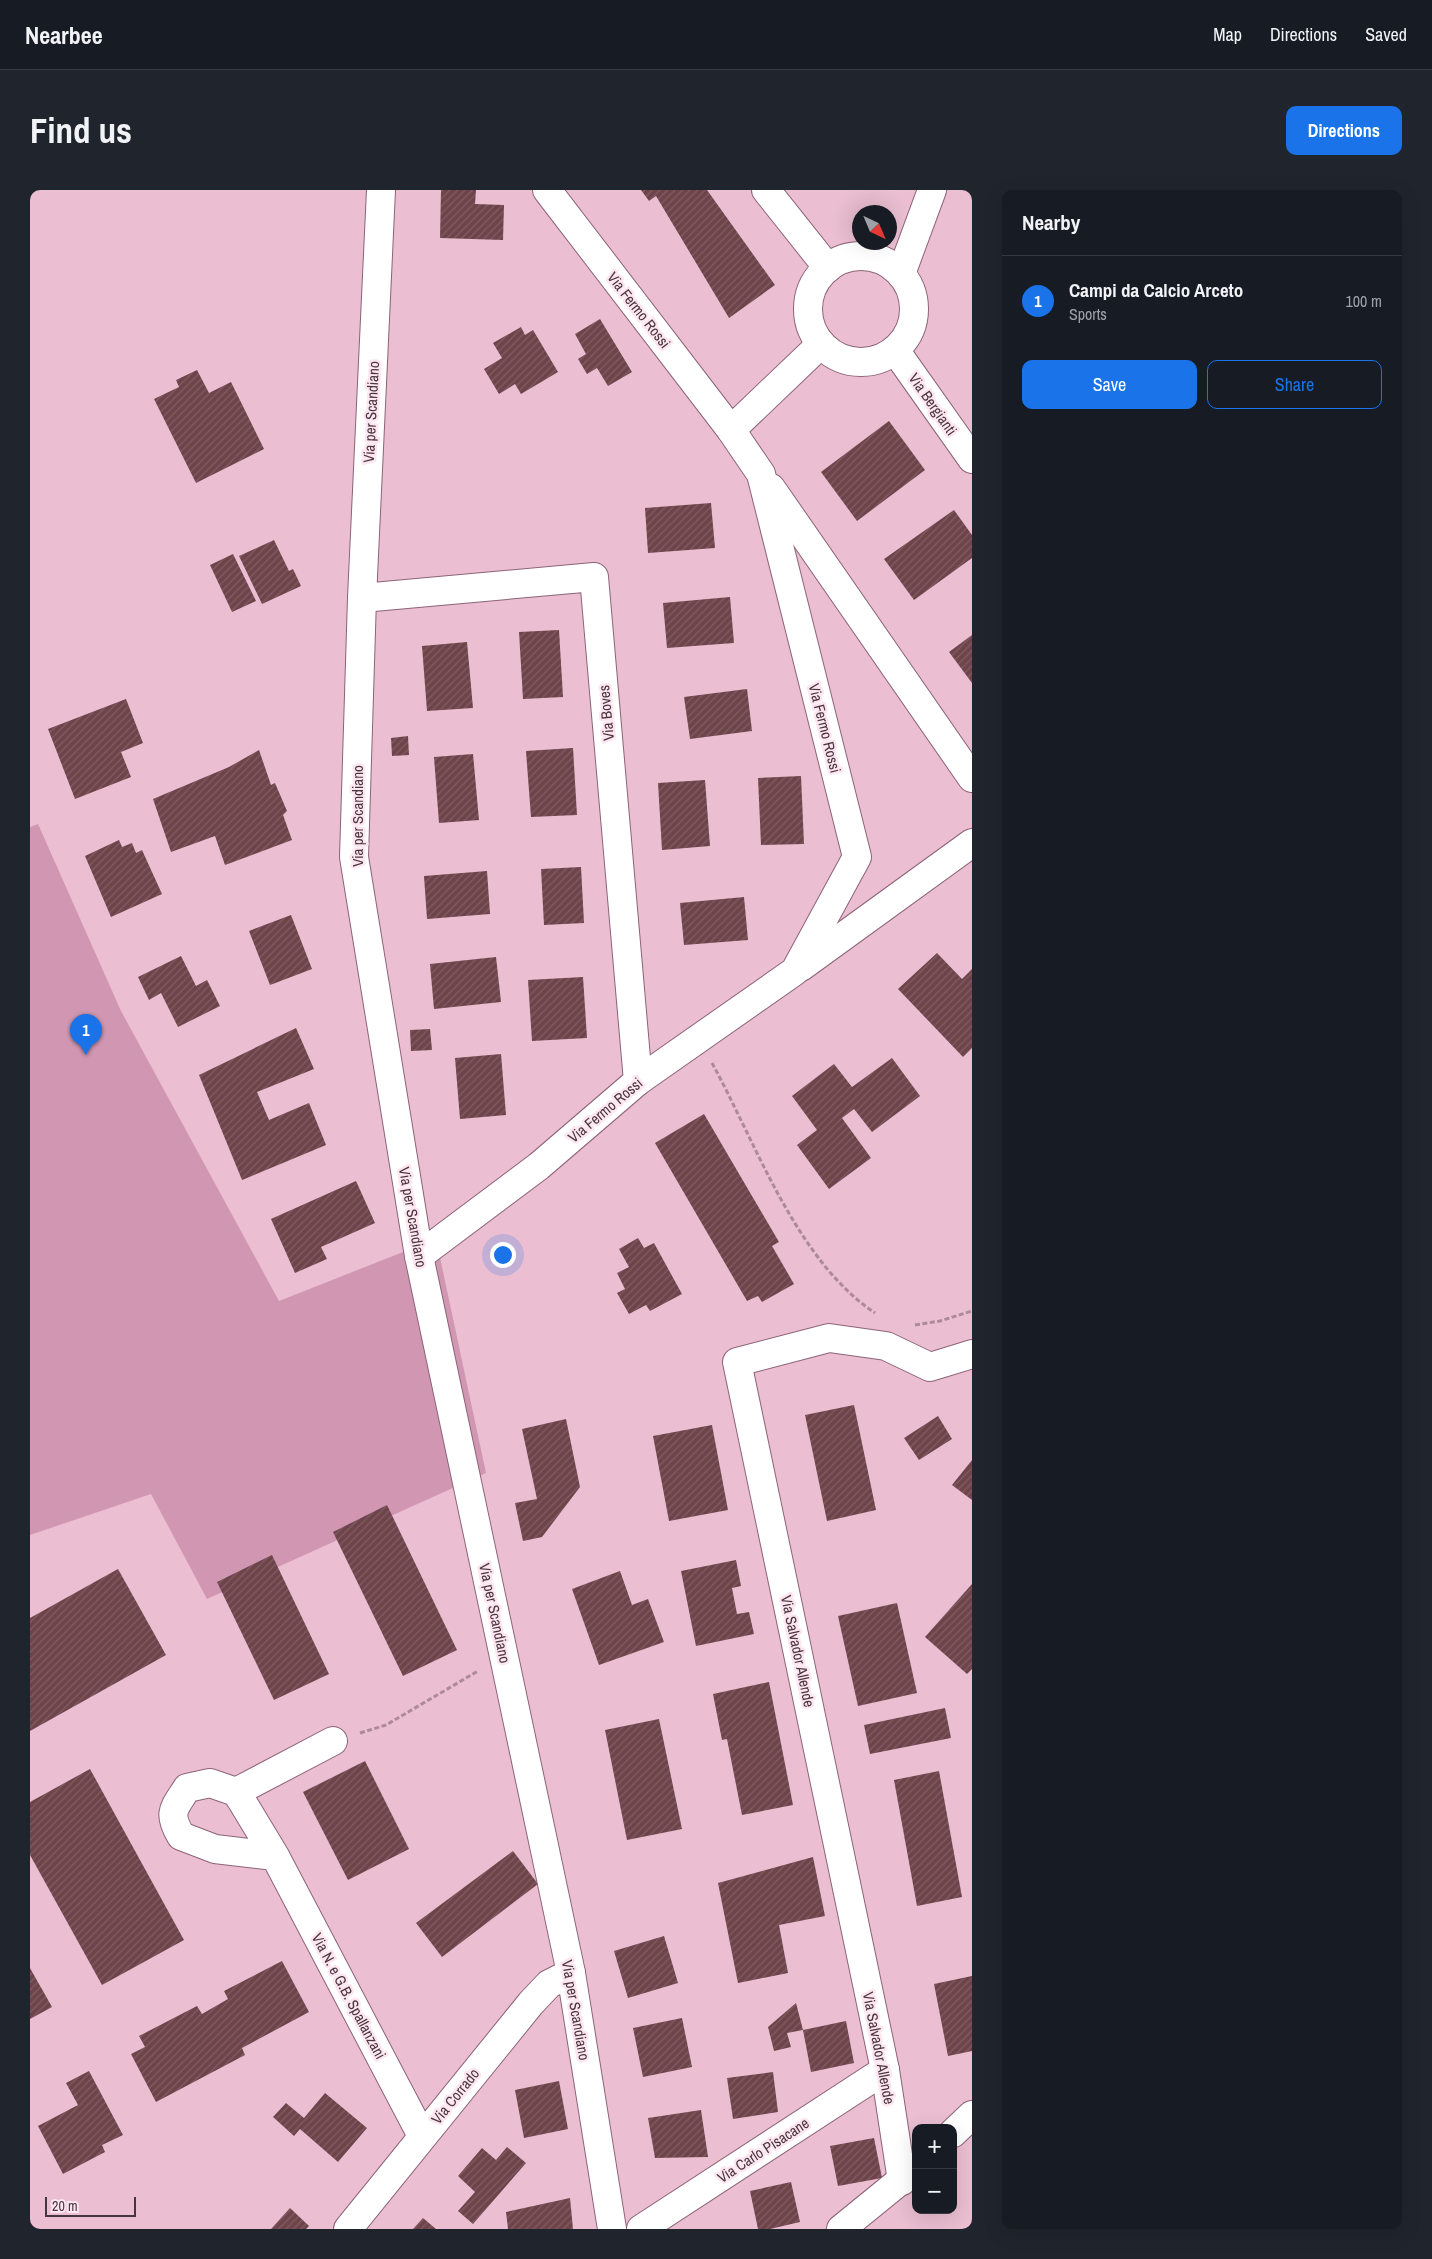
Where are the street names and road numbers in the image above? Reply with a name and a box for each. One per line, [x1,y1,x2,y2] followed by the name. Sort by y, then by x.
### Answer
[603,267,675,353] street label: Via Fermo Rossi
[358,361,384,463] street label: Via per Scandiano
[904,369,962,439] street label: Via Bergianti
[804,681,846,775] street label: Via Fermo Rossi
[593,684,619,742] street label: Via Boves
[347,765,368,867] street label: Via per Scandiano
[563,1073,647,1147] street label: Via Fermo Rossi
[394,1165,432,1269] street label: Via per Scandiano
[474,1561,516,1665] street label: Via per Scandiano
[776,1593,820,1709] street label: Via Salvador Allende
[307,1929,391,2063] street label: Via N. e G.B. Spallanzani
[557,1958,595,2062] street label: Via per Scandiano
[858,1990,900,2106] street label: Via Salvador Allende
[426,2064,484,2128] street label: Via Corrado
[713,2112,813,2188] street label: Via Carlo Pisacane

